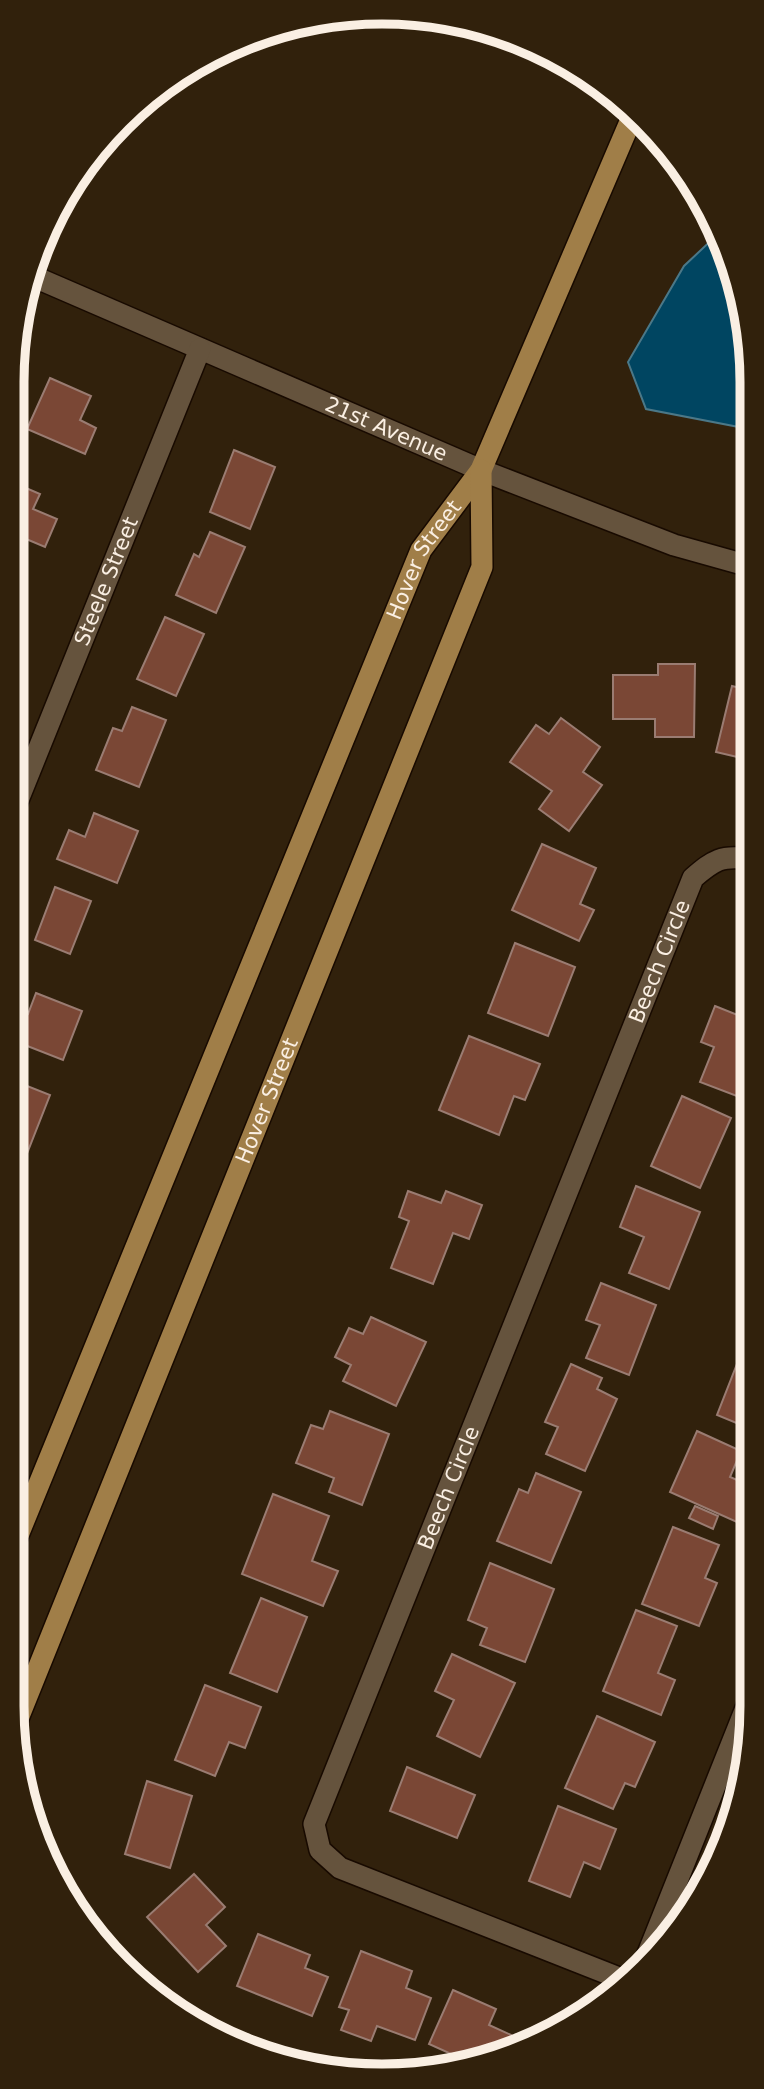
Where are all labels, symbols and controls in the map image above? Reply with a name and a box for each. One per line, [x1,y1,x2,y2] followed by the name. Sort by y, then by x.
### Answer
[321,392,451,466] street label: 21st Avenue
[382,495,466,623] street label: Hover Street
[70,513,143,649] street label: Steele Street
[624,896,695,1027] street label: Beech Circle
[231,1035,303,1167] street label: Hover Street
[413,1423,484,1553] street label: Beech Circle

